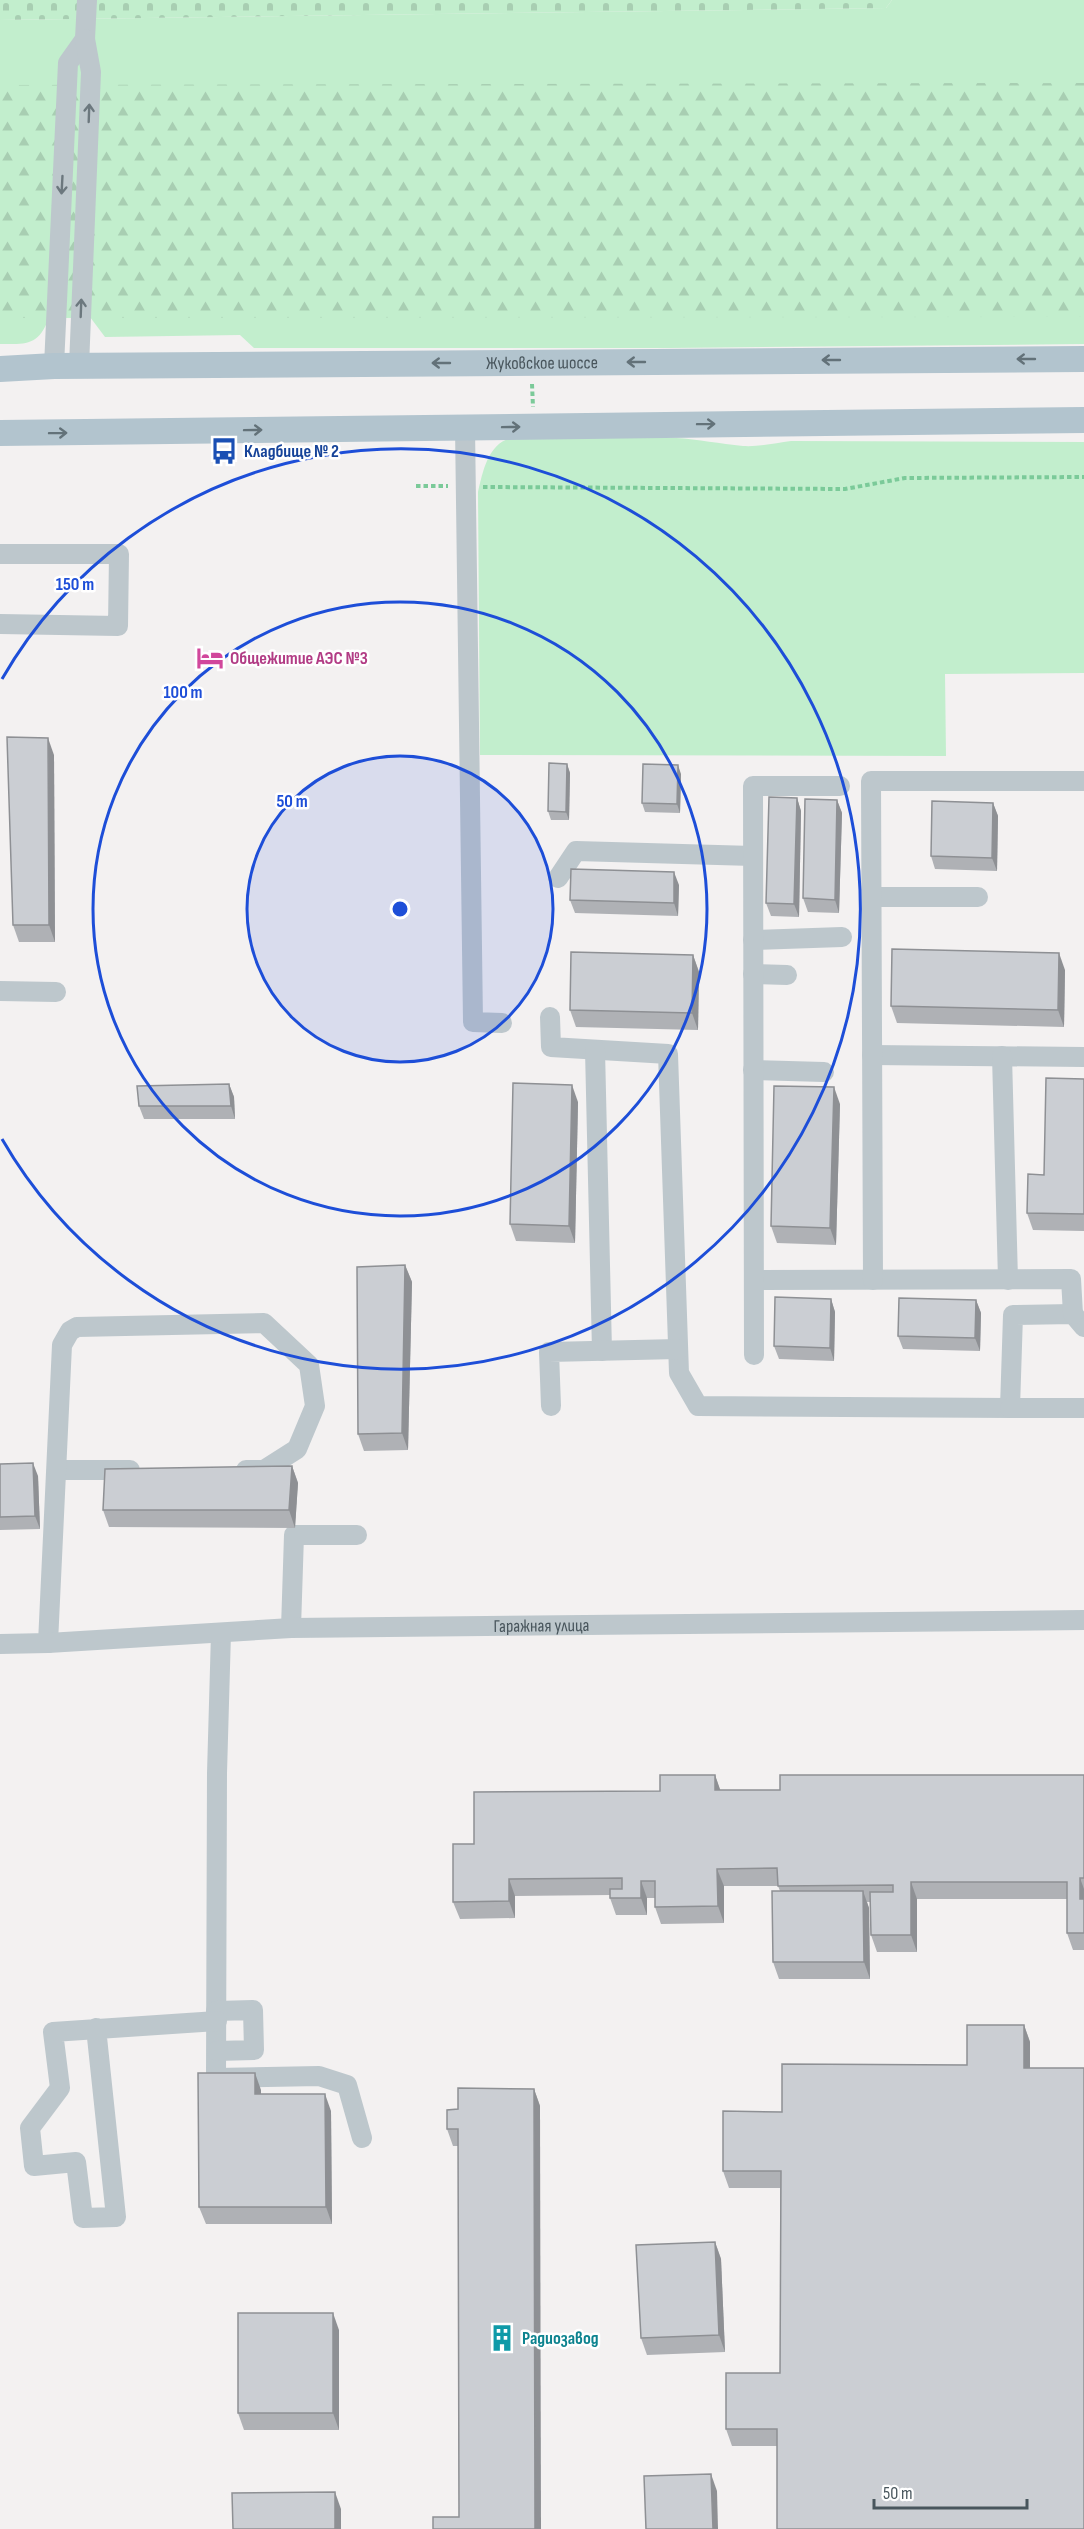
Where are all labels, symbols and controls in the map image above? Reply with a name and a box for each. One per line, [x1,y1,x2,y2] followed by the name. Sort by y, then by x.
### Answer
[84,103,95,123] one-way arrow
[57,174,68,194] one-way arrow
[76,298,87,318] one-way arrow
[486,352,598,374] street label: Жуковское шоссе
[1016,353,1036,365] one-way arrow
[821,355,841,366] one-way arrow
[626,356,646,368] one-way arrow
[431,357,451,369] one-way arrow
[696,419,716,430] one-way arrow
[501,421,521,433] one-way arrow
[243,424,263,436] one-way arrow
[48,427,68,438] one-way arrow
[209,436,239,466] bus stop icon: Кладбище № 2
[244,441,339,462] place label: Кладбище № 2
[56,574,94,595] text: 150 m
[195,643,225,673] hotel icon: Общежитие АЭС №3
[230,648,368,669] place label: Общежитие АЭС №3
[164,682,203,703] text: 100 m
[276,791,308,812] text: 50 m
[390,899,410,919] centre of rings
[493,1614,590,1636] street label: Гаражная улица
[487,2323,517,2353] building icon: Радиозавод
[522,2328,599,2349] place label: Радиозавод
[874,2472,1027,2510] scale bar
[883,2483,913,2504] text: 50 m

